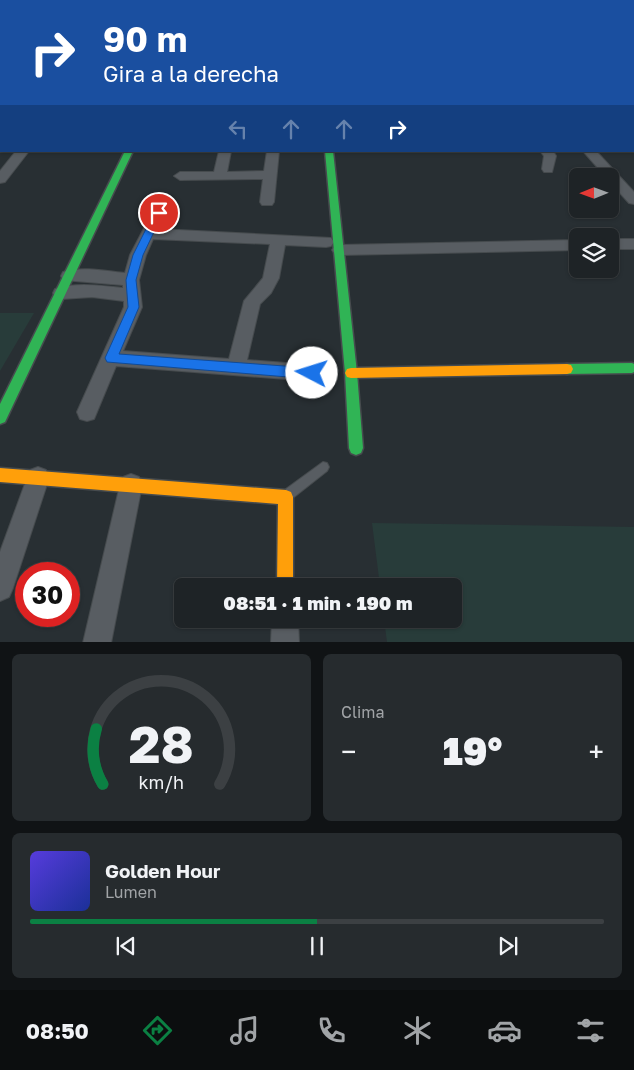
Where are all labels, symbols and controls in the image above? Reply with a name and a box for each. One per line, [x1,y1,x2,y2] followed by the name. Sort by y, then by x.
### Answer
[103,18,187,60] text: 90 m
[20,20,85,85] icon: right
[103,60,279,87] text: Gira a la derecha
[224,115,252,143] icon: left
[277,115,305,143] icon: ahead
[330,115,358,143] icon: ahead
[383,115,411,143] icon: right
[569,168,619,218] north arrow
[569,168,619,278] map controls
[138,192,180,234] pin
[145,199,173,227] icon: arrive
[569,228,619,278] button: layers
[285,346,337,398] position arrow
[15,562,80,627] speed limit sign: 30
[223,591,413,614] text: 08:51 · 1 min · 190 m
[341,702,385,722] text: Clima
[129,712,194,774] text: 28
[443,728,502,773] text: 19°
[341,735,356,768] text: −
[589,735,604,768] text: +
[139,771,184,793] text: km/h
[105,859,220,882] text: Golden Hour
[105,882,157,902] text: Lumen
[112,932,140,960] icon: previous
[303,932,331,960] icon: pause
[494,932,522,960] icon: next
[140,1013,175,1048] icon: directions
[227,1013,262,1048] icon: music
[314,1013,349,1048] icon: phone
[400,1013,435,1048] icon: climate
[487,1013,522,1048] icon: car
[573,1013,608,1048] icon: filters
[26,1017,89,1044] text: 08:50

